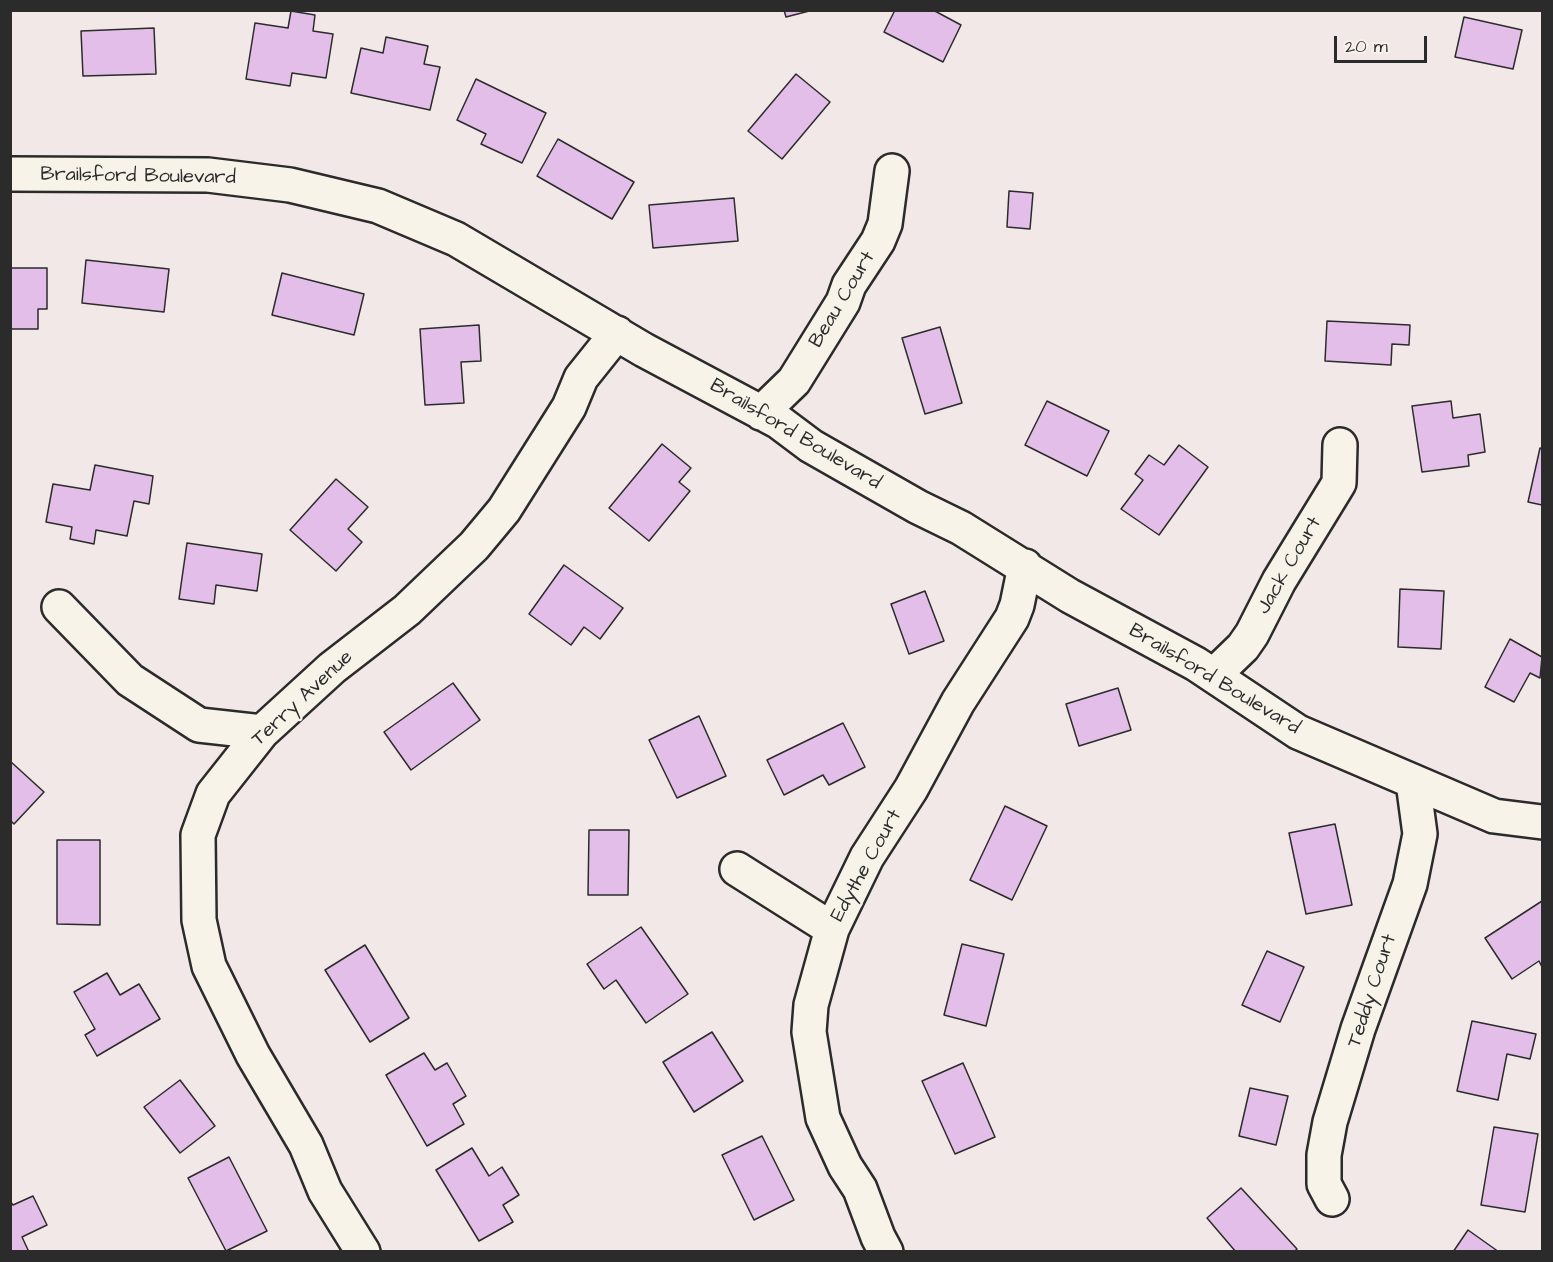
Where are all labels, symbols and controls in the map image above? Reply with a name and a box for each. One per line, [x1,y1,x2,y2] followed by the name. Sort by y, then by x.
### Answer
[1337,24,1430,62] scale bar
[1345,34,1388,59] text: 20 m
[40,163,236,191] street label: Brailsford Boulevard
[805,248,881,352] street label: Beau Court
[705,374,885,496] street label: Brailsford Boulevard
[1253,513,1327,619] street label: Jack Court
[1124,619,1304,741] street label: Brailsford Boulevard
[248,646,358,752] street label: Terry Avenue
[826,806,908,926] street label: Edythe Court
[1343,931,1403,1051] street label: Teddy Court

